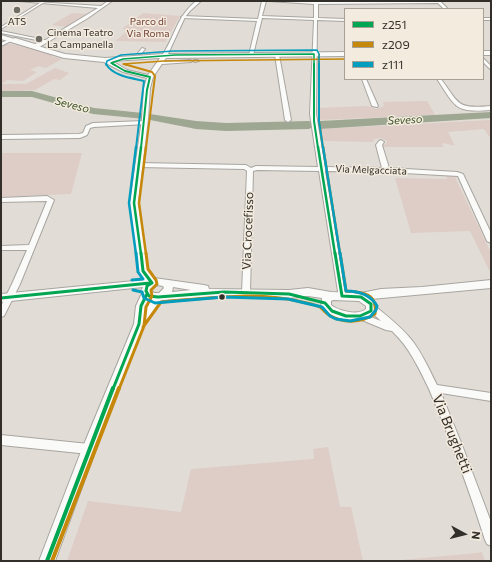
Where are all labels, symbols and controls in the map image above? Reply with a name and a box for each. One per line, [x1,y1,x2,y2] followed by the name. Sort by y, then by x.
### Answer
[12,5,22,15] marker: ATS
[344,8,484,80] legend
[8,16,26,28] place label: ATS
[127,16,169,40] park label: Parco di Via Roma
[382,17,407,31] text: z251
[47,27,113,50] place label: Cinema Teatro La Campanella
[34,34,44,44] marker: Cinema Teatro La Campanella
[382,37,410,51] text: z209
[382,57,403,71] text: z111
[53,94,91,116] water label: Seveso
[387,112,423,128] water label: Seveso
[335,163,407,177] street label: Via Melgacciata
[239,192,257,270] street label: Via Crocefisso
[217,292,227,302] unlabelled marker
[429,392,475,476] street label: Via Brughetti
[444,514,484,554] north arrow
[469,531,483,540] text: N

